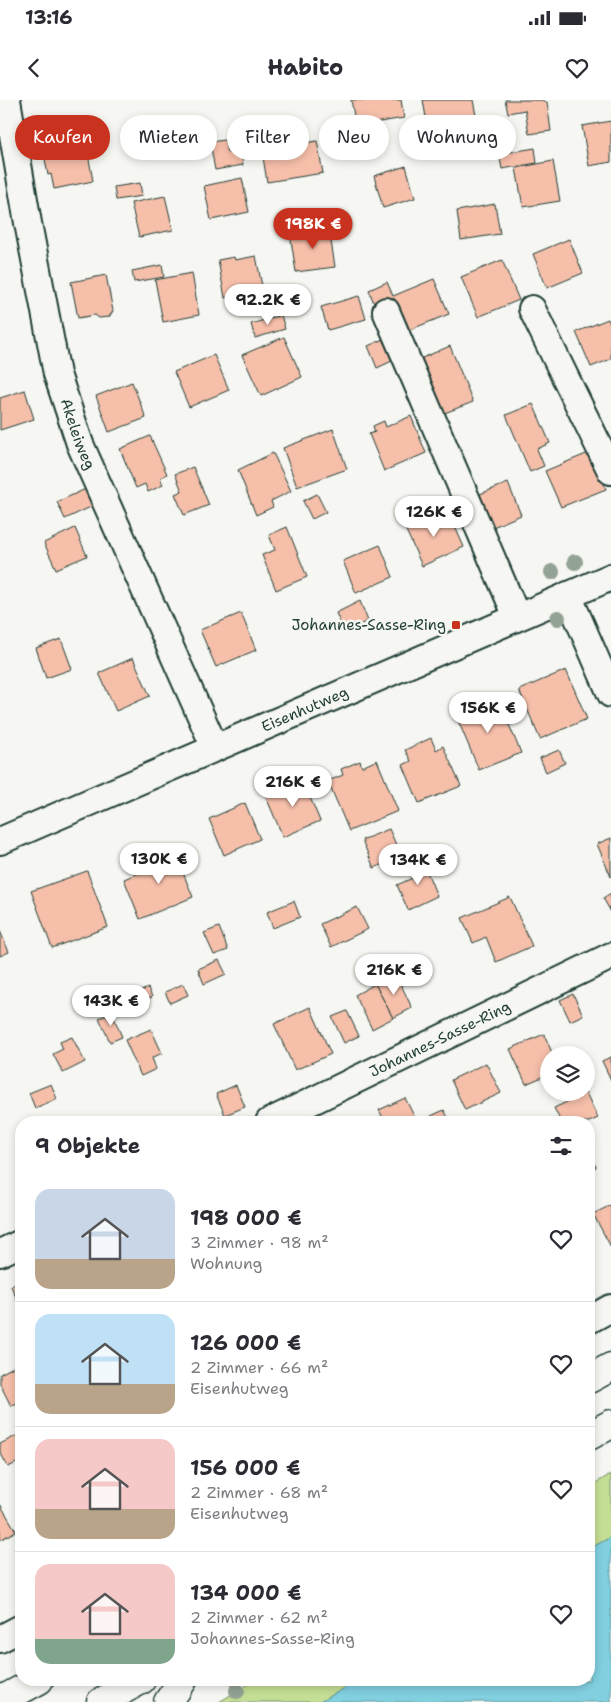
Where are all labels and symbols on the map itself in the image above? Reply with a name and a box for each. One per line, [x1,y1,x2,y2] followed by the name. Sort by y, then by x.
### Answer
[272,208,354,250] pin: 198K €
[222,284,314,326] pin: 92.2K €
[56,396,100,473] street label: Akeleiweg
[393,496,475,538] pin: 126K €
[291,615,446,635] place label: Johannes-Sasse-Ring
[450,619,462,631] marker: Johannes-Sasse-Ring
[258,682,351,737] street label: Eisenhutweg
[447,692,529,734] pin: 156K €
[252,766,334,808] pin: 216K €
[118,842,200,885] pin: 130K €
[377,844,459,886] pin: 134K €
[353,954,435,996] pin: 216K €
[70,984,152,1027] pin: 143K €
[366,996,514,1082] street label: Johannes-Sasse-Ring

